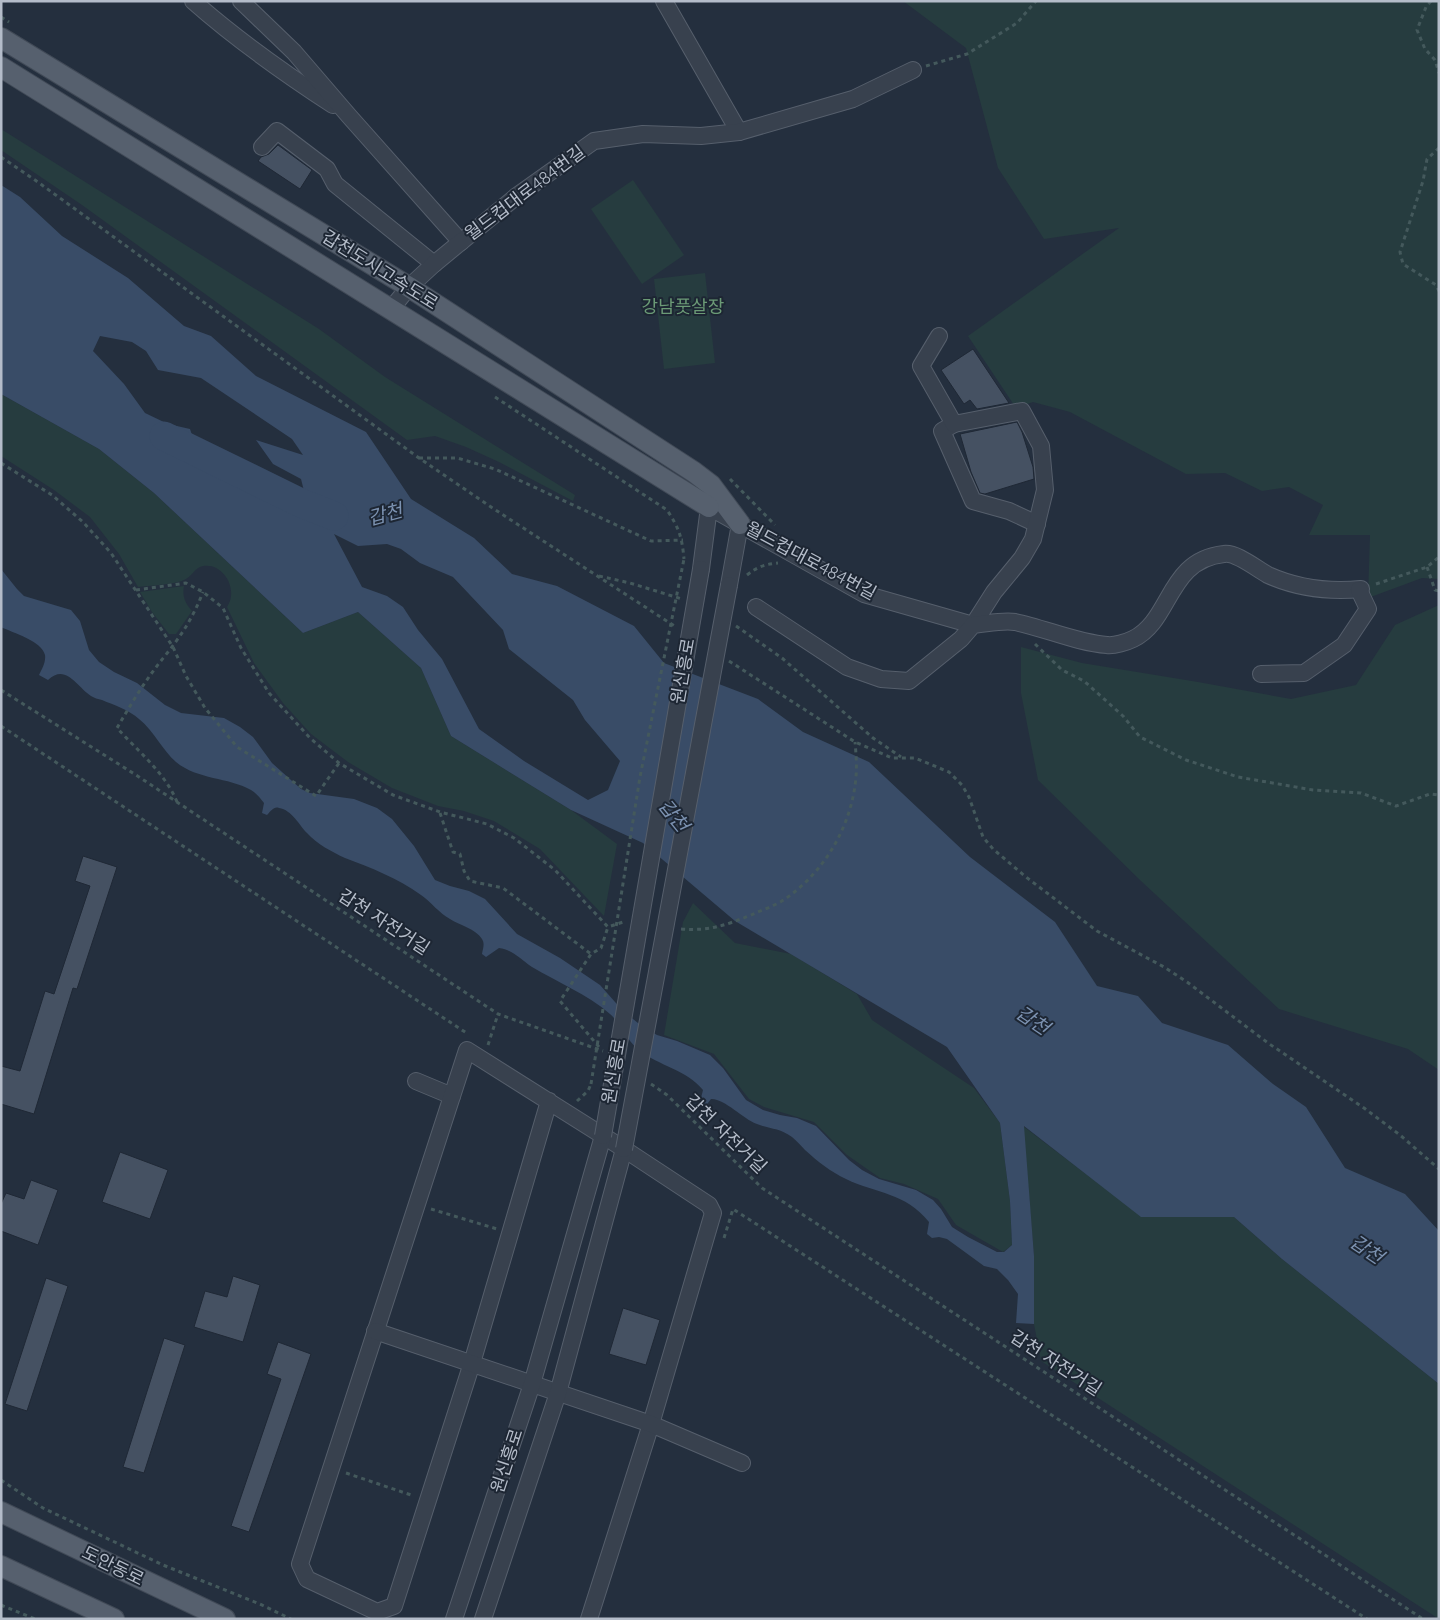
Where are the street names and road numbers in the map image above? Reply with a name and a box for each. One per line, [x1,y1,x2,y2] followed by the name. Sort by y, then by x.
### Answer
[460,140,589,245] street label: 월드컵대로484번길
[318,225,443,314] street label: 갑천도시고속도로
[742,516,880,605] street label: 월드컵대로484번길
[665,636,700,706] street label: 원신흥로
[334,884,434,960] street label: 갑천 자전거길
[596,1036,631,1106] street label: 원신흥로
[681,1089,772,1178] street label: 갑천 자전거길
[1006,1325,1106,1401] street label: 갑천 자전거길
[485,1426,528,1496] street label: 원신흥로
[78,1541,148,1590] street label: 도안동로

